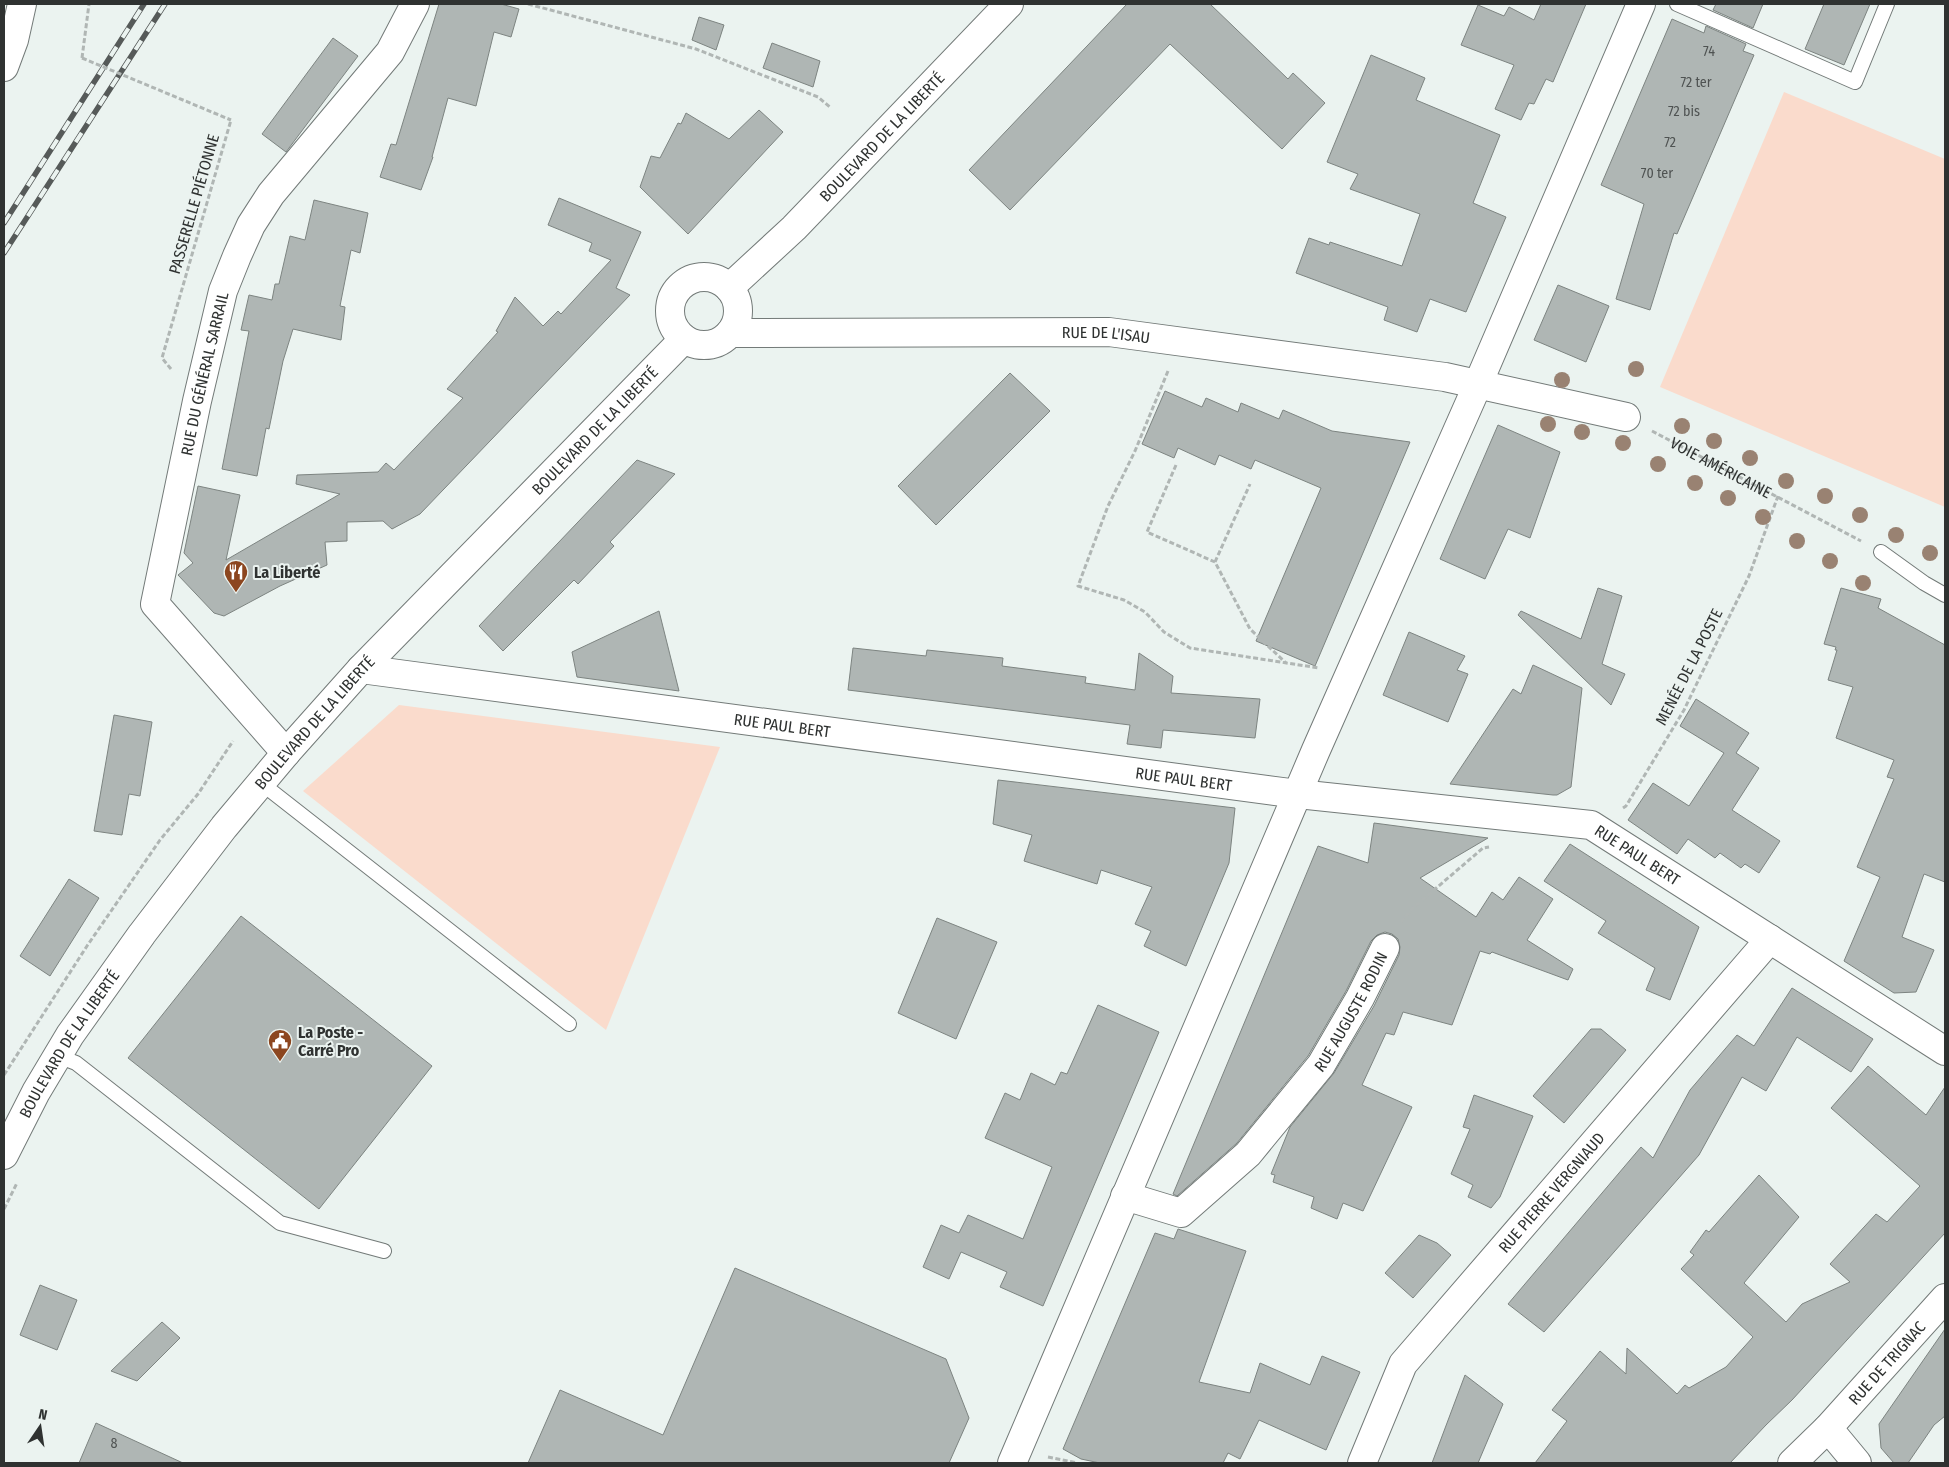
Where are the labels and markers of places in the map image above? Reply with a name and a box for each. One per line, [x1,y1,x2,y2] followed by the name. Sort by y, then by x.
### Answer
[223,559,249,593] restaurant icon: La Liberté
[254,563,320,582] place label: La Liberté
[298,1023,363,1060] place label: La Poste - Carré Pro
[267,1028,293,1062] public building icon: La Poste - Carré Pro

